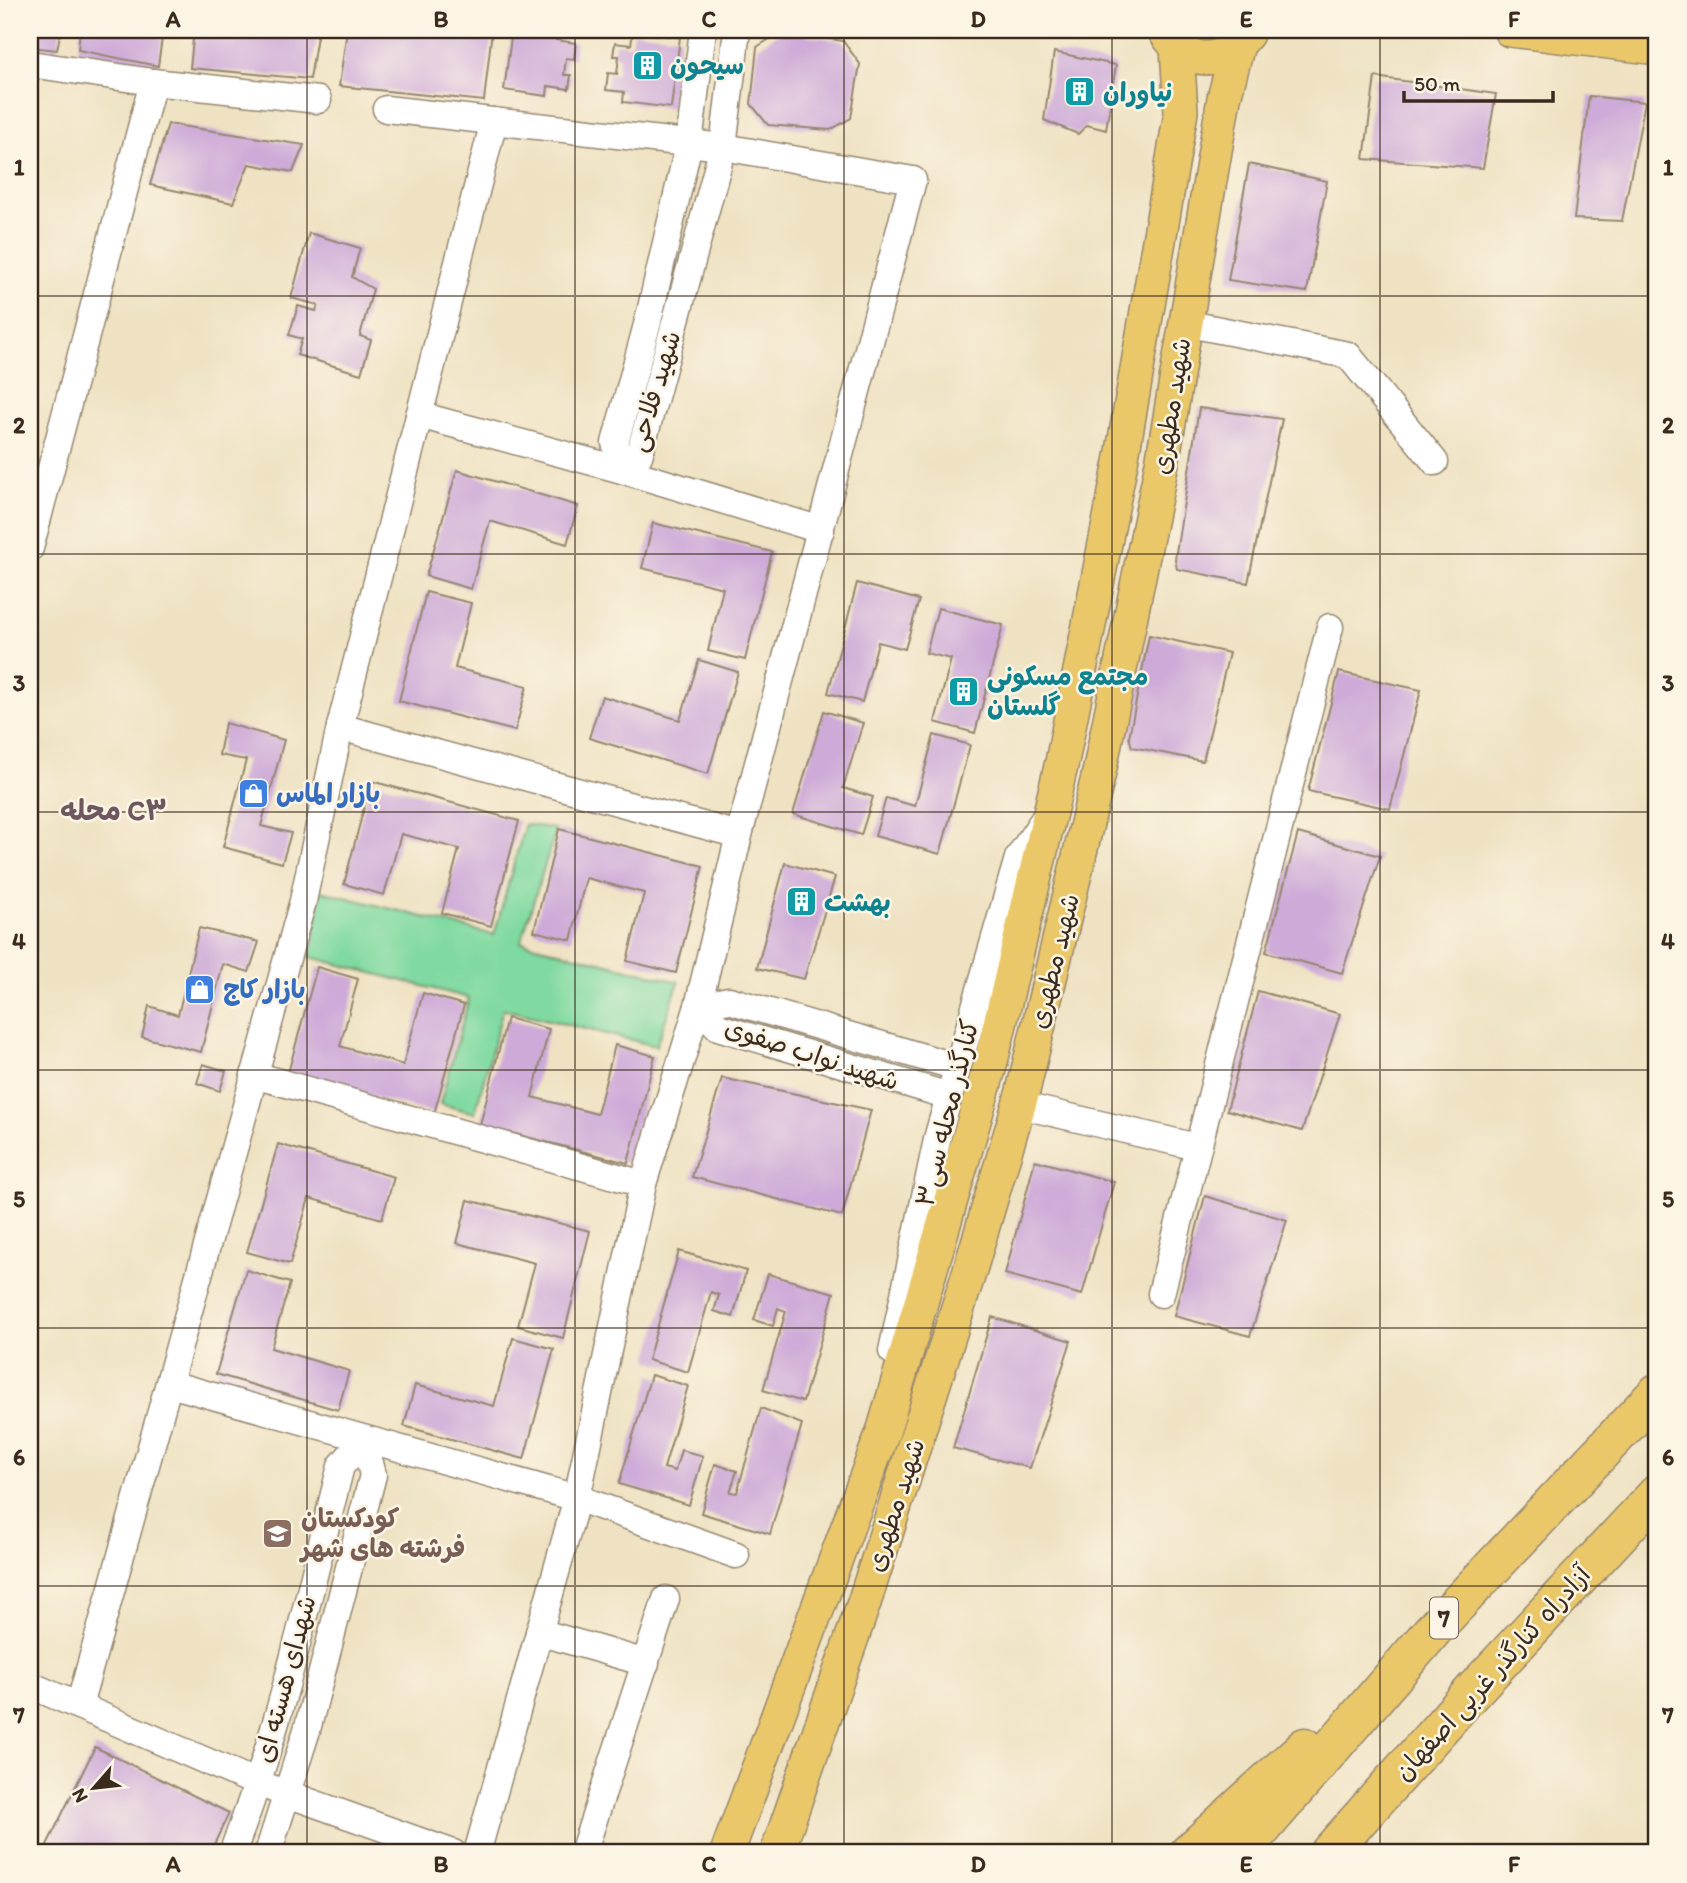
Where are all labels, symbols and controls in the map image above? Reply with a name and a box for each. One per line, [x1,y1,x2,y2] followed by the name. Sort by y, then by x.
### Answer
[165,5,181,33] text: A
[434,5,449,33] text: B
[702,5,717,33] text: C
[970,5,986,33] text: D
[1240,5,1253,33] text: E
[1508,5,1521,33] text: F
[630,48,664,82] building icon: سیحون
[670,49,744,82] place label: سیحون
[1404,60,1552,104] scale bar
[1414,71,1461,96] text: 50 m
[1063,75,1097,109] building icon: نیاوران
[1103,76,1172,110] place label: نیاوران
[14,153,25,181] text: 1
[1663,153,1674,181] text: 1
[620,327,688,456] street label: شهید فلاحی
[1144,335,1198,477] street label: شهید مطهری
[13,411,26,439] text: 2
[1662,411,1675,439] text: 2
[987,660,1148,722] place label: مجتمع مسکونی گلستان
[13,669,26,697] text: 3
[1662,669,1675,697] text: 3
[947,674,981,708] building icon: مجتمع مسکونی گلستان
[236,776,270,810] shop icon: بازار الماس
[276,777,380,809] place label: بازار الماس
[60,793,168,827] district label: محله C۳
[784,885,818,919] building icon: بهشت
[824,886,891,918] place label: بهشت
[1022,890,1086,1032] street label: شهید مطهری
[12,927,26,955] text: 4
[1661,927,1675,955] text: 4
[183,972,217,1006] shop icon: بازار کاج
[223,973,305,1006] place label: بازار کاج
[721,1011,903,1097] street label: شهید نواب صفوی
[908,1016,987,1210] street label: کنارگذر محله سی۳
[13,1185,25,1213] text: 5
[1662,1185,1674,1213] text: 5
[858,1434,932,1576] street label: شهید مطهری
[13,1443,25,1471] text: 6
[1662,1443,1674,1471] text: 6
[298,1502,465,1564] place label: کودکستان فرشته های شهر
[261,1516,295,1550] school or university icon: کودکستان فرشته های شهر
[1387,1558,1599,1788] street label: آزادراه کنارگذر غربی اصفهان
[247,1592,323,1766] street label: شهدای هسته ای
[1430,1598,1458,1638] road number: 7
[12,1701,25,1729] text: 7
[1661,1701,1674,1729] text: 7
[60,1754,130,1824] north arrow
[66,1785,93,1807] text: N
[165,1850,181,1878] text: A
[434,1850,449,1878] text: B
[702,1850,717,1878] text: C
[970,1850,986,1878] text: D
[1240,1850,1253,1878] text: E
[1508,1850,1521,1878] text: F

